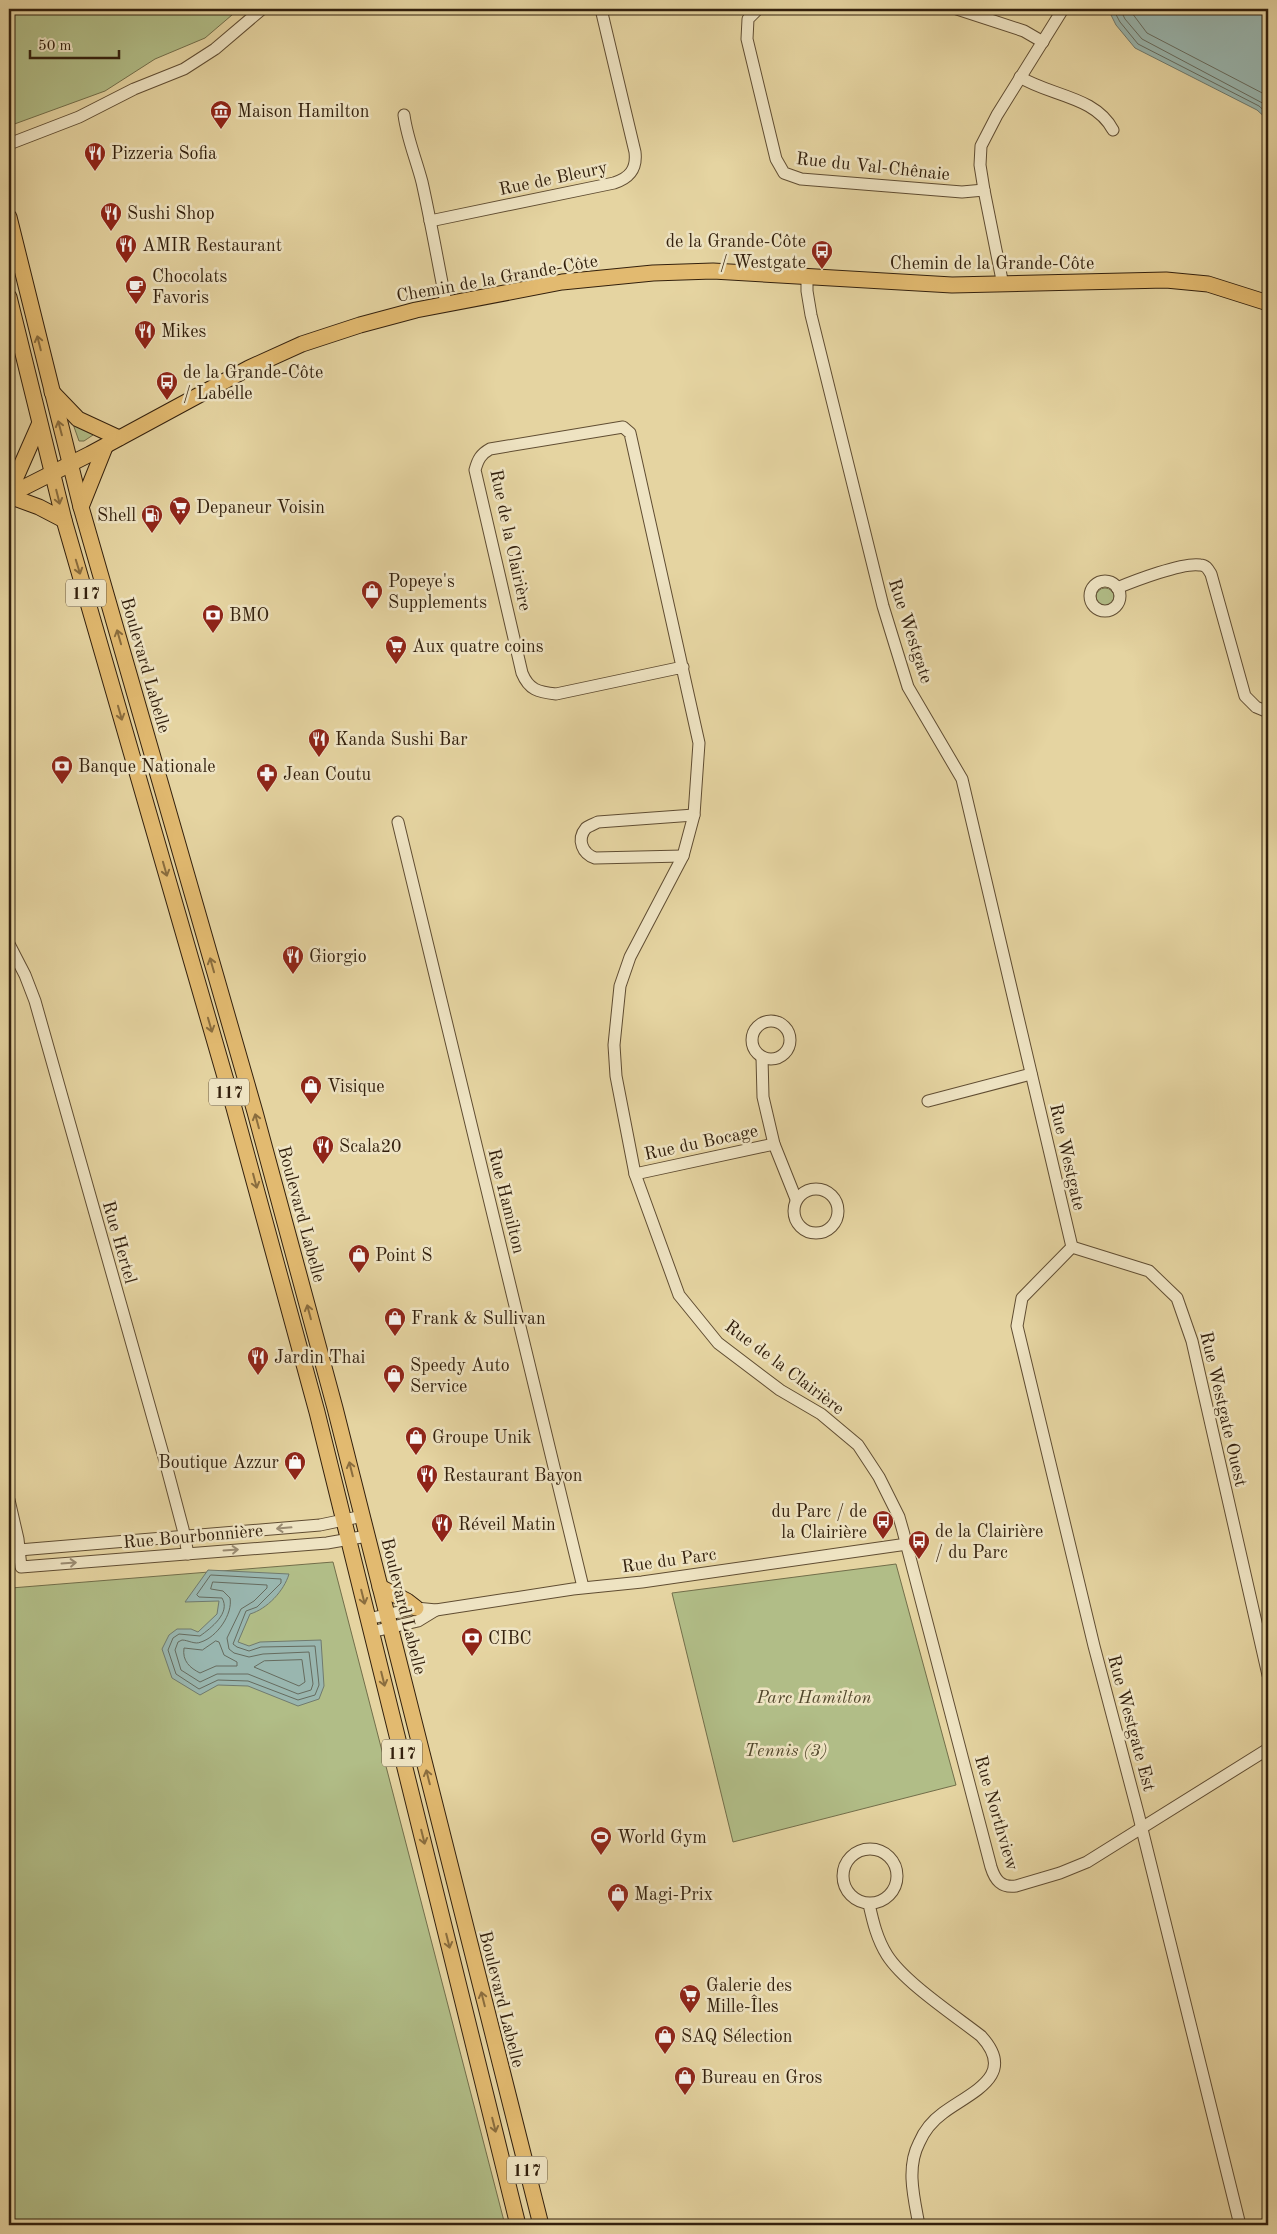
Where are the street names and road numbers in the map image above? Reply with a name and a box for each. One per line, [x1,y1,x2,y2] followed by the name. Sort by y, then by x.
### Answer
[795,150,951,184] street label: Rue du Val-Chênaie
[497,159,610,199] street label: Rue de Bleury
[395,252,599,306] street label: Chemin de la Grande-Côte
[890,255,1094,273] street label: Chemin de la Grande-Côte
[486,468,534,613] street label: Rue de la Clairière
[885,577,935,686] street label: Rue Westgate
[66,580,106,606] road number: 117
[117,595,173,735] street label: Boulevard Labelle
[209,1078,249,1106] road number: 117
[1046,1102,1088,1212] street label: Rue Westgate
[643,1122,760,1164] street label: Rue du Bocage
[274,1144,328,1284] street label: Boulevard Labelle
[484,1147,528,1256] street label: Rue Hamilton
[99,1199,139,1286] street label: Rue Hertel
[721,1317,847,1418] street label: Rue de la Clairière
[1196,1330,1250,1488] street label: Rue Westgate Ouest
[122,1522,264,1552] street label: Rue Bourbonnière
[377,1536,429,1676] street label: Boulevard Labelle
[621,1545,718,1577] street label: Rue du Parc
[1104,1653,1158,1793] street label: Rue Westgate Est
[382,1740,422,1766] road number: 117
[971,1754,1021,1873] street label: Rue Northview
[475,1929,527,2069] street label: Boulevard Labelle
[507,2156,547,2184] road number: 117

